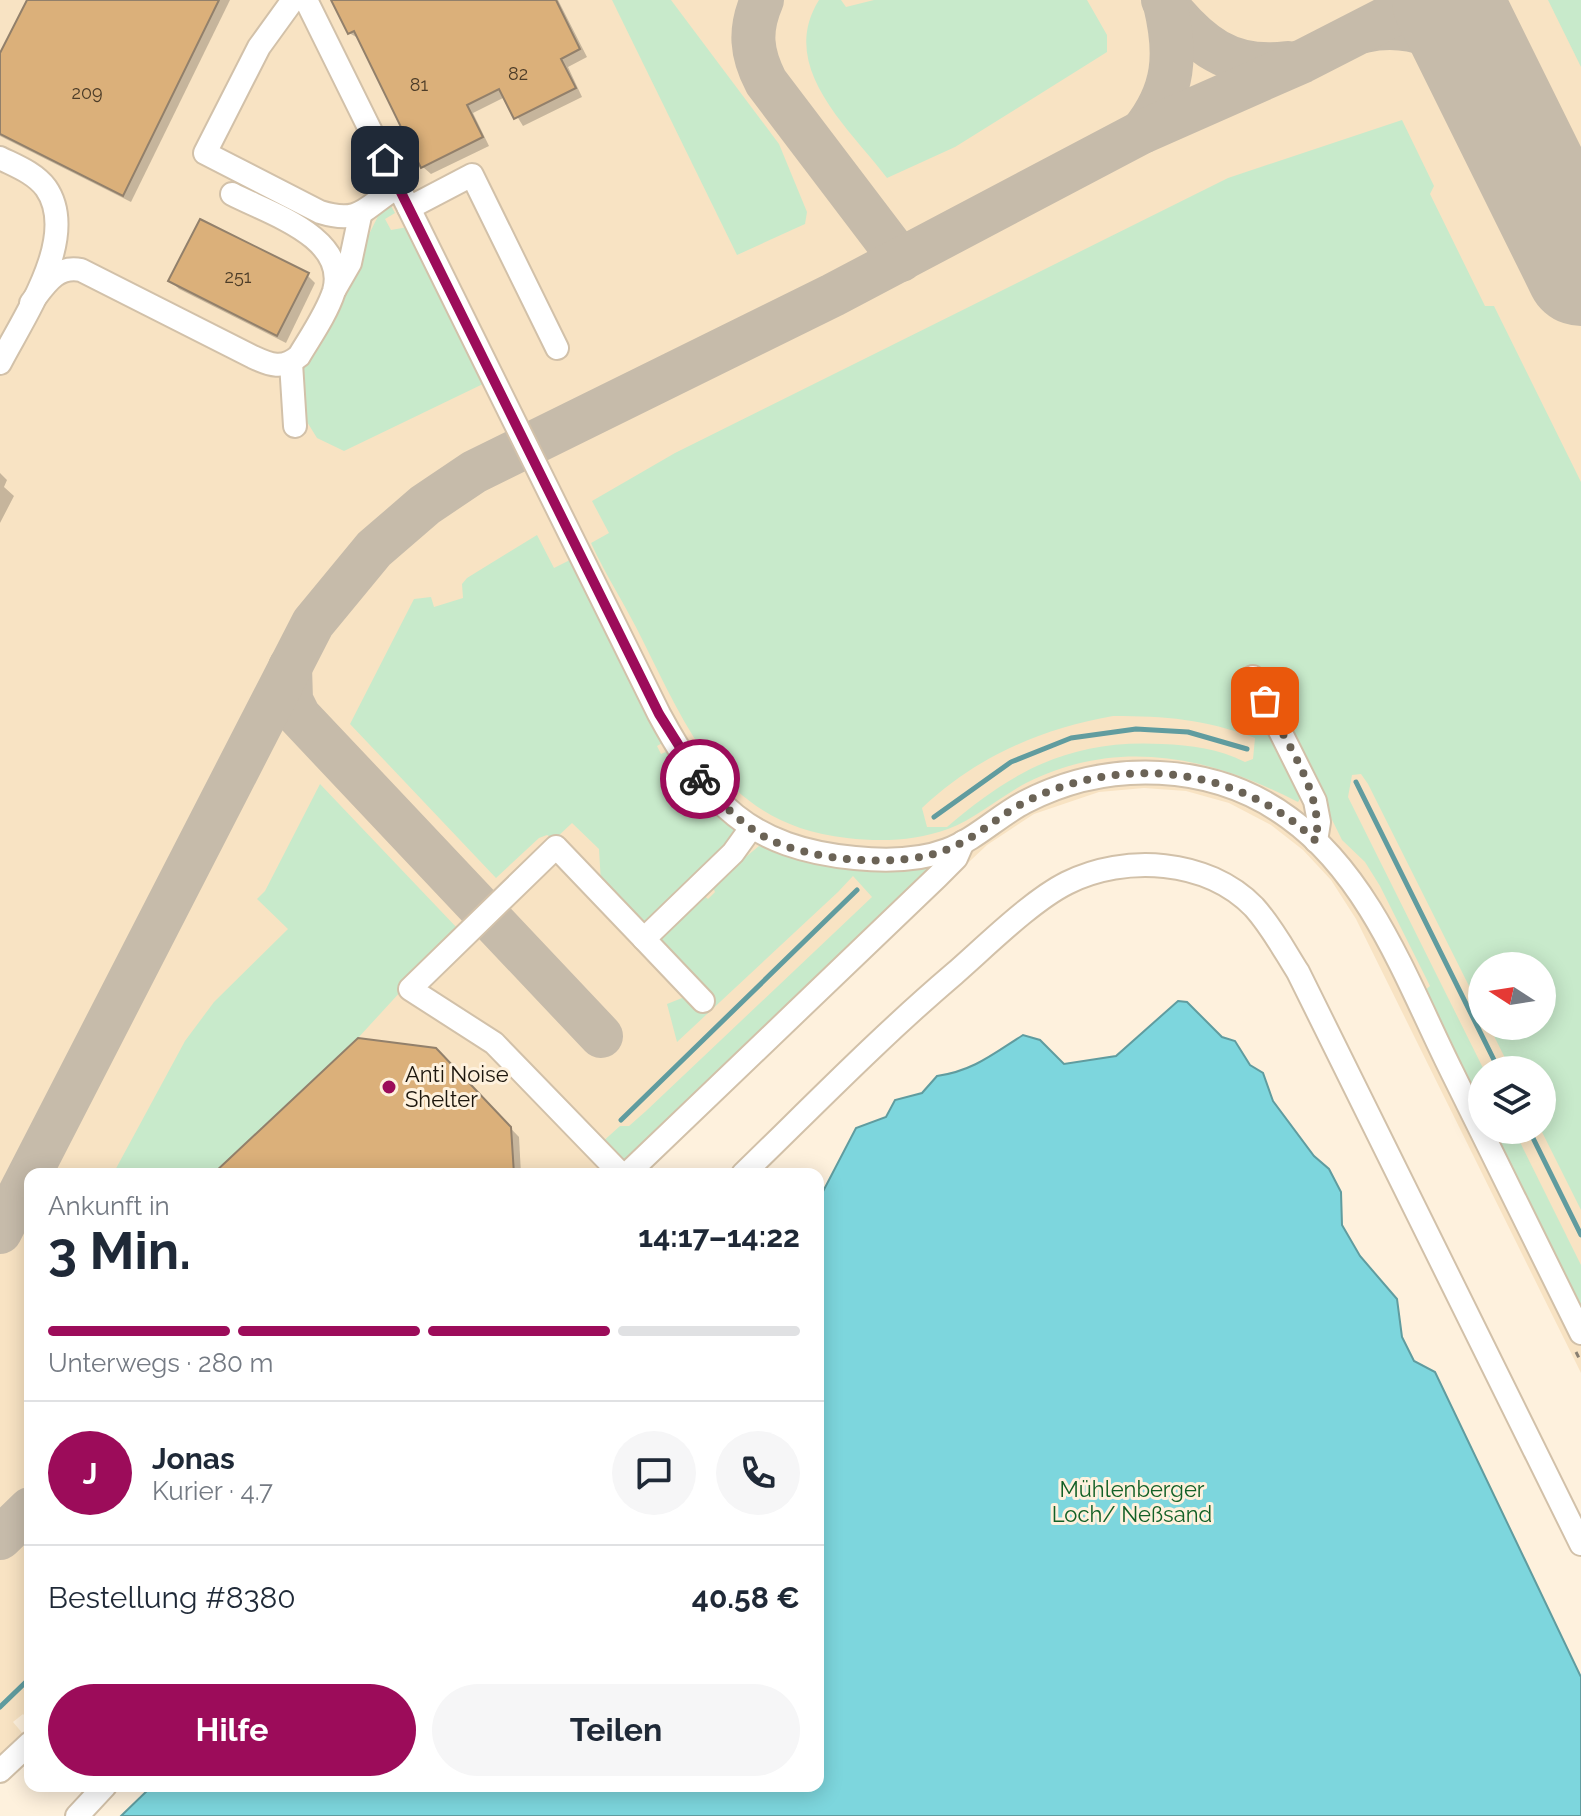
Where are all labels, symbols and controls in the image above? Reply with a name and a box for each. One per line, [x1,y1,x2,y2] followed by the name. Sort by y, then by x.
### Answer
[508,63,528,84] house number: 82
[410,74,428,95] house number: 81
[72,82,102,103] house number: 209
[351,126,419,194] pin
[363,138,407,182] icon: home
[225,266,252,287] house number: 251
[1231,667,1299,735] pin
[1243,679,1287,723] icon: bag
[660,739,740,819] courier
[678,757,722,801] icon: bike
[1468,952,1556,1040] north arrow
[1468,952,1556,1144] map controls
[1468,1056,1556,1144] button: layers
[405,1061,509,1112] place label: Anti Noise Shelter
[380,1078,398,1096] marker: Anti Noise Shelter
[48,1191,170,1221] text: Ankunft in
[638,1219,800,1254] text: 14:17–14:22
[48,1220,191,1281] text: 3 Min.
[48,1348,274,1378] text: Unterwegs · 280 m
[612,1431,696,1515] button: chat
[716,1431,800,1515] button: phone
[152,1441,235,1476] text: Jonas
[83,1456,97,1491] text: J
[152,1476,273,1506] text: Kurier · 4.7
[1052,1476,1212,1527] park label: Mühlenberger Loch/ Neßsand
[48,1580,296,1615] text: Bestellung #8380
[692,1580,800,1615] text: 40.58 €
[48,1684,416,1776] button: Hilfe
[432,1684,800,1776] button: Teilen

